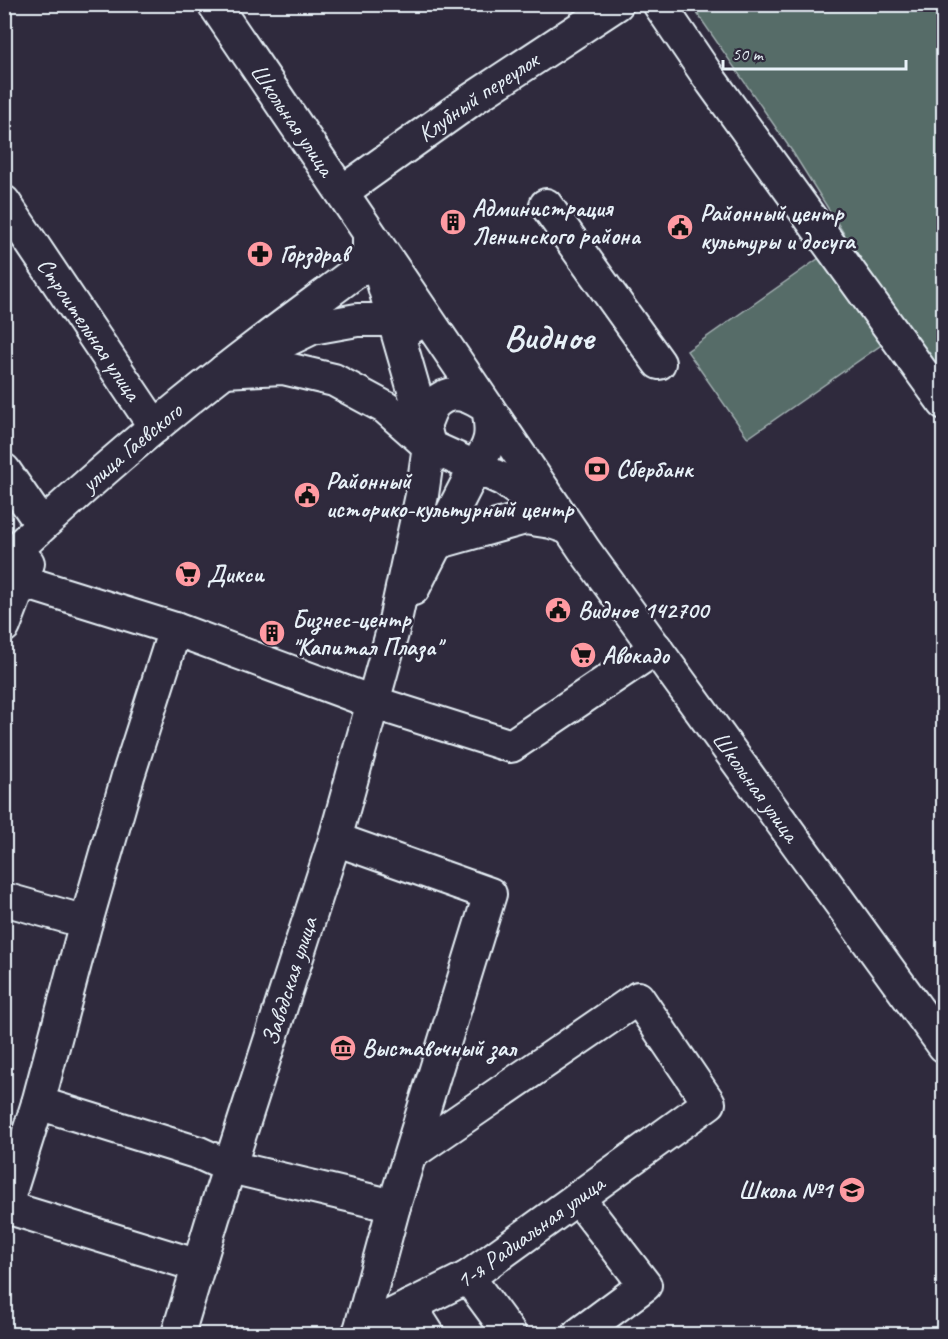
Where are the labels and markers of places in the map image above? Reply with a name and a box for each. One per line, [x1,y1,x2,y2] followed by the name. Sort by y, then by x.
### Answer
[472,193,641,251] place label: Администрация Ленинского района
[700,198,857,256] place label: Районный центр культуры и досуга
[438,207,468,237] building icon: Администрация Ленинского района
[665,212,695,242] public building icon: Районный центр культуры и досуга
[245,239,275,269] pharmacy icon: Горздрав
[280,239,353,270] place label: Горздрав
[582,454,612,484] bank icon: Сбербанк
[616,454,695,484] place label: Сбербанк
[326,466,575,524] place label: Районный историко-культурный центр
[292,480,322,510] public building icon: Районный историко-культурный центр
[173,559,203,589] supermarket icon: Дикси
[207,559,265,589] place label: Дикси
[543,595,573,625] public building icon: Видное 142700
[578,595,711,625] place label: Видное 142700
[292,604,446,663] place label: Бизнес-центр "Капитал Плаза"
[257,618,287,648] building icon: Бизнес-центр "Капитал Плаза"
[568,640,598,670] supermarket icon: Авокадо
[602,640,671,670] place label: Авокадо
[328,1033,358,1063] museum icon: Выставочный зал
[362,1033,518,1064] place label: Выставочный зал
[738,1175,835,1205] place label: Школа №1
[837,1175,867,1205] school or university icon: Школа №1

